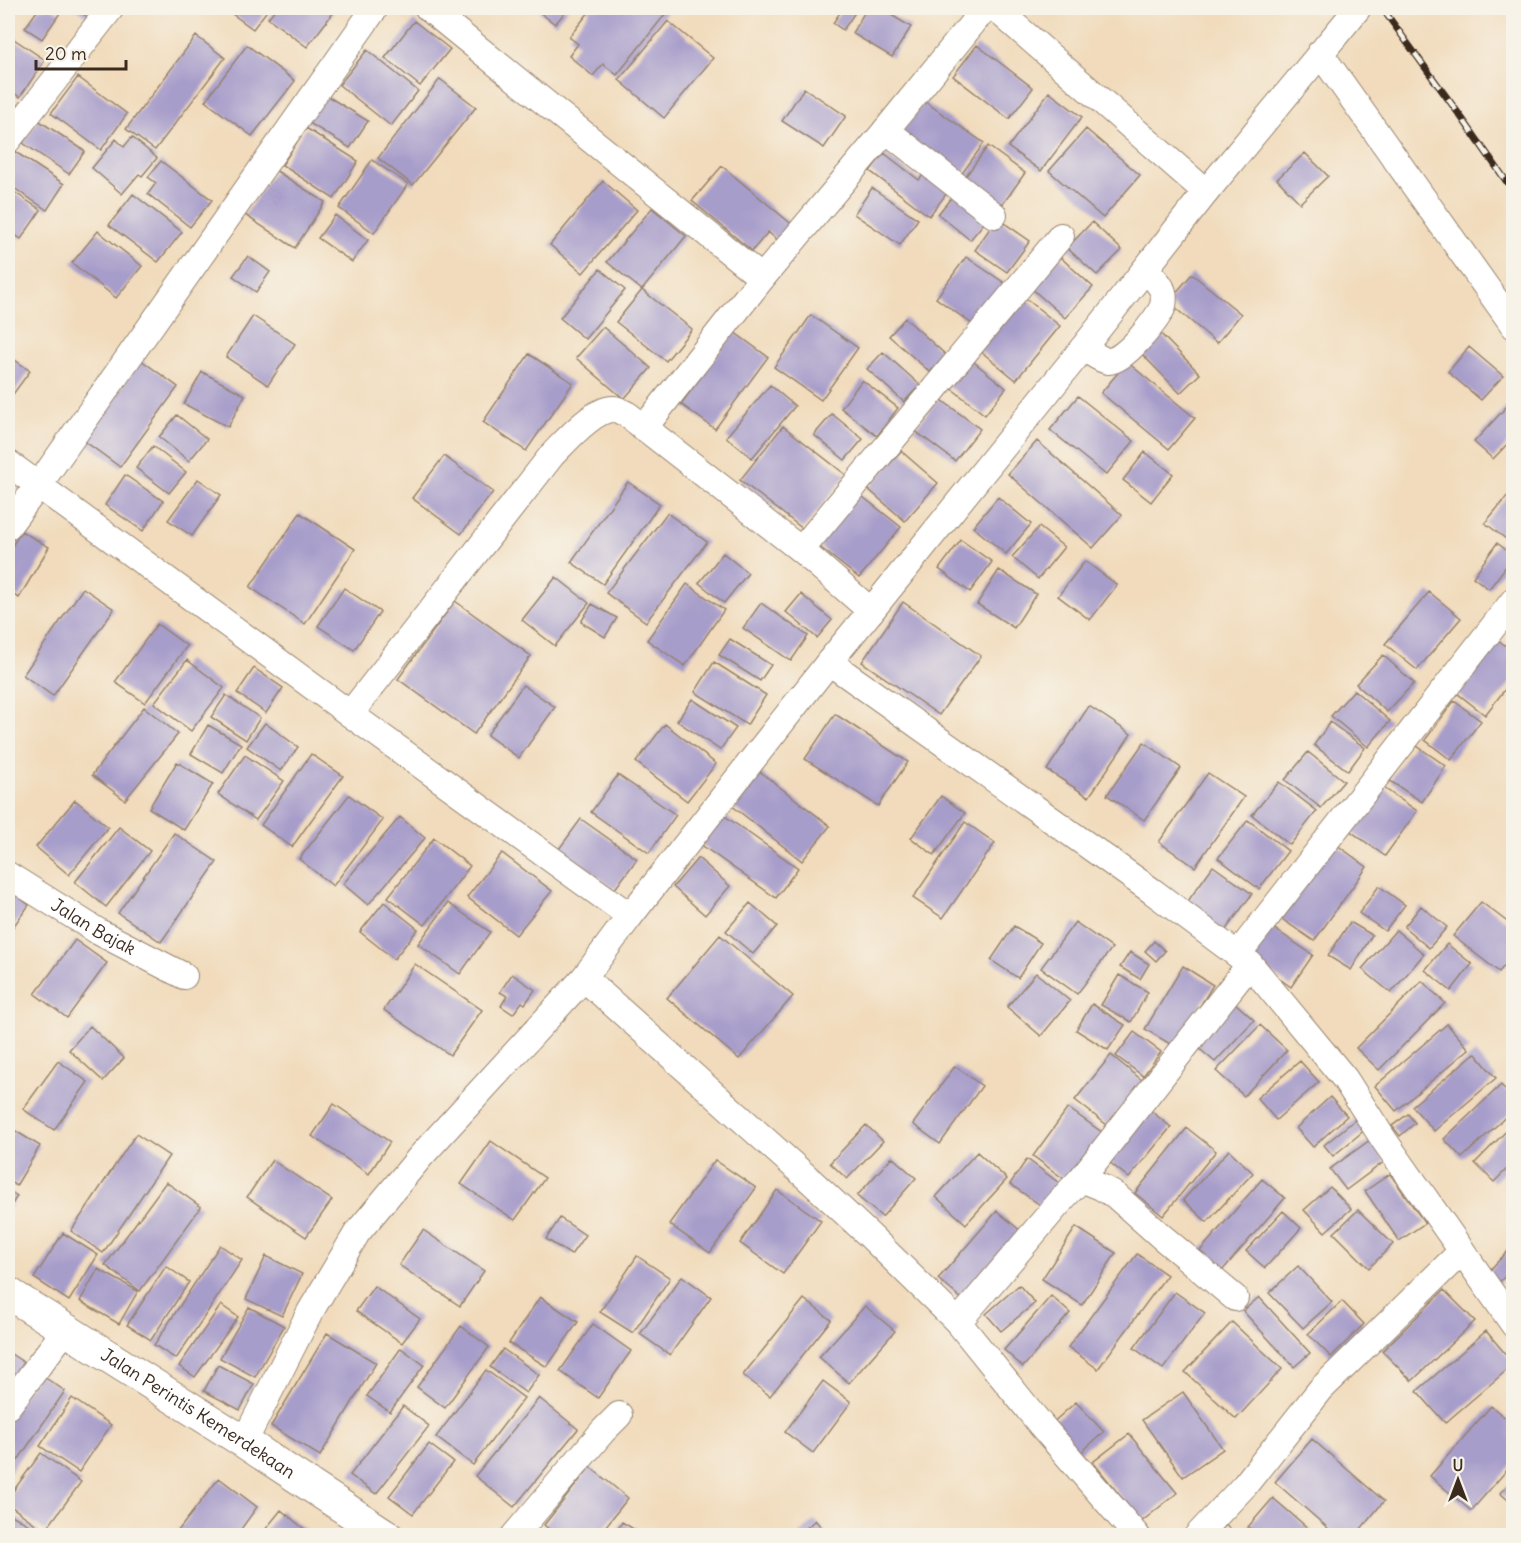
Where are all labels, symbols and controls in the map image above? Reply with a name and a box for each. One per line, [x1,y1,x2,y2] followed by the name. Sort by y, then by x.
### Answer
[36,33,126,71] scale bar
[45,42,87,65] text: 20 m
[47,893,140,960] street label: Jalan Bajak
[97,1343,300,1484] street label: Jalan Perintis Kemerdekaan
[1428,1450,1488,1510] north arrow
[1453,1455,1463,1475] text: U

